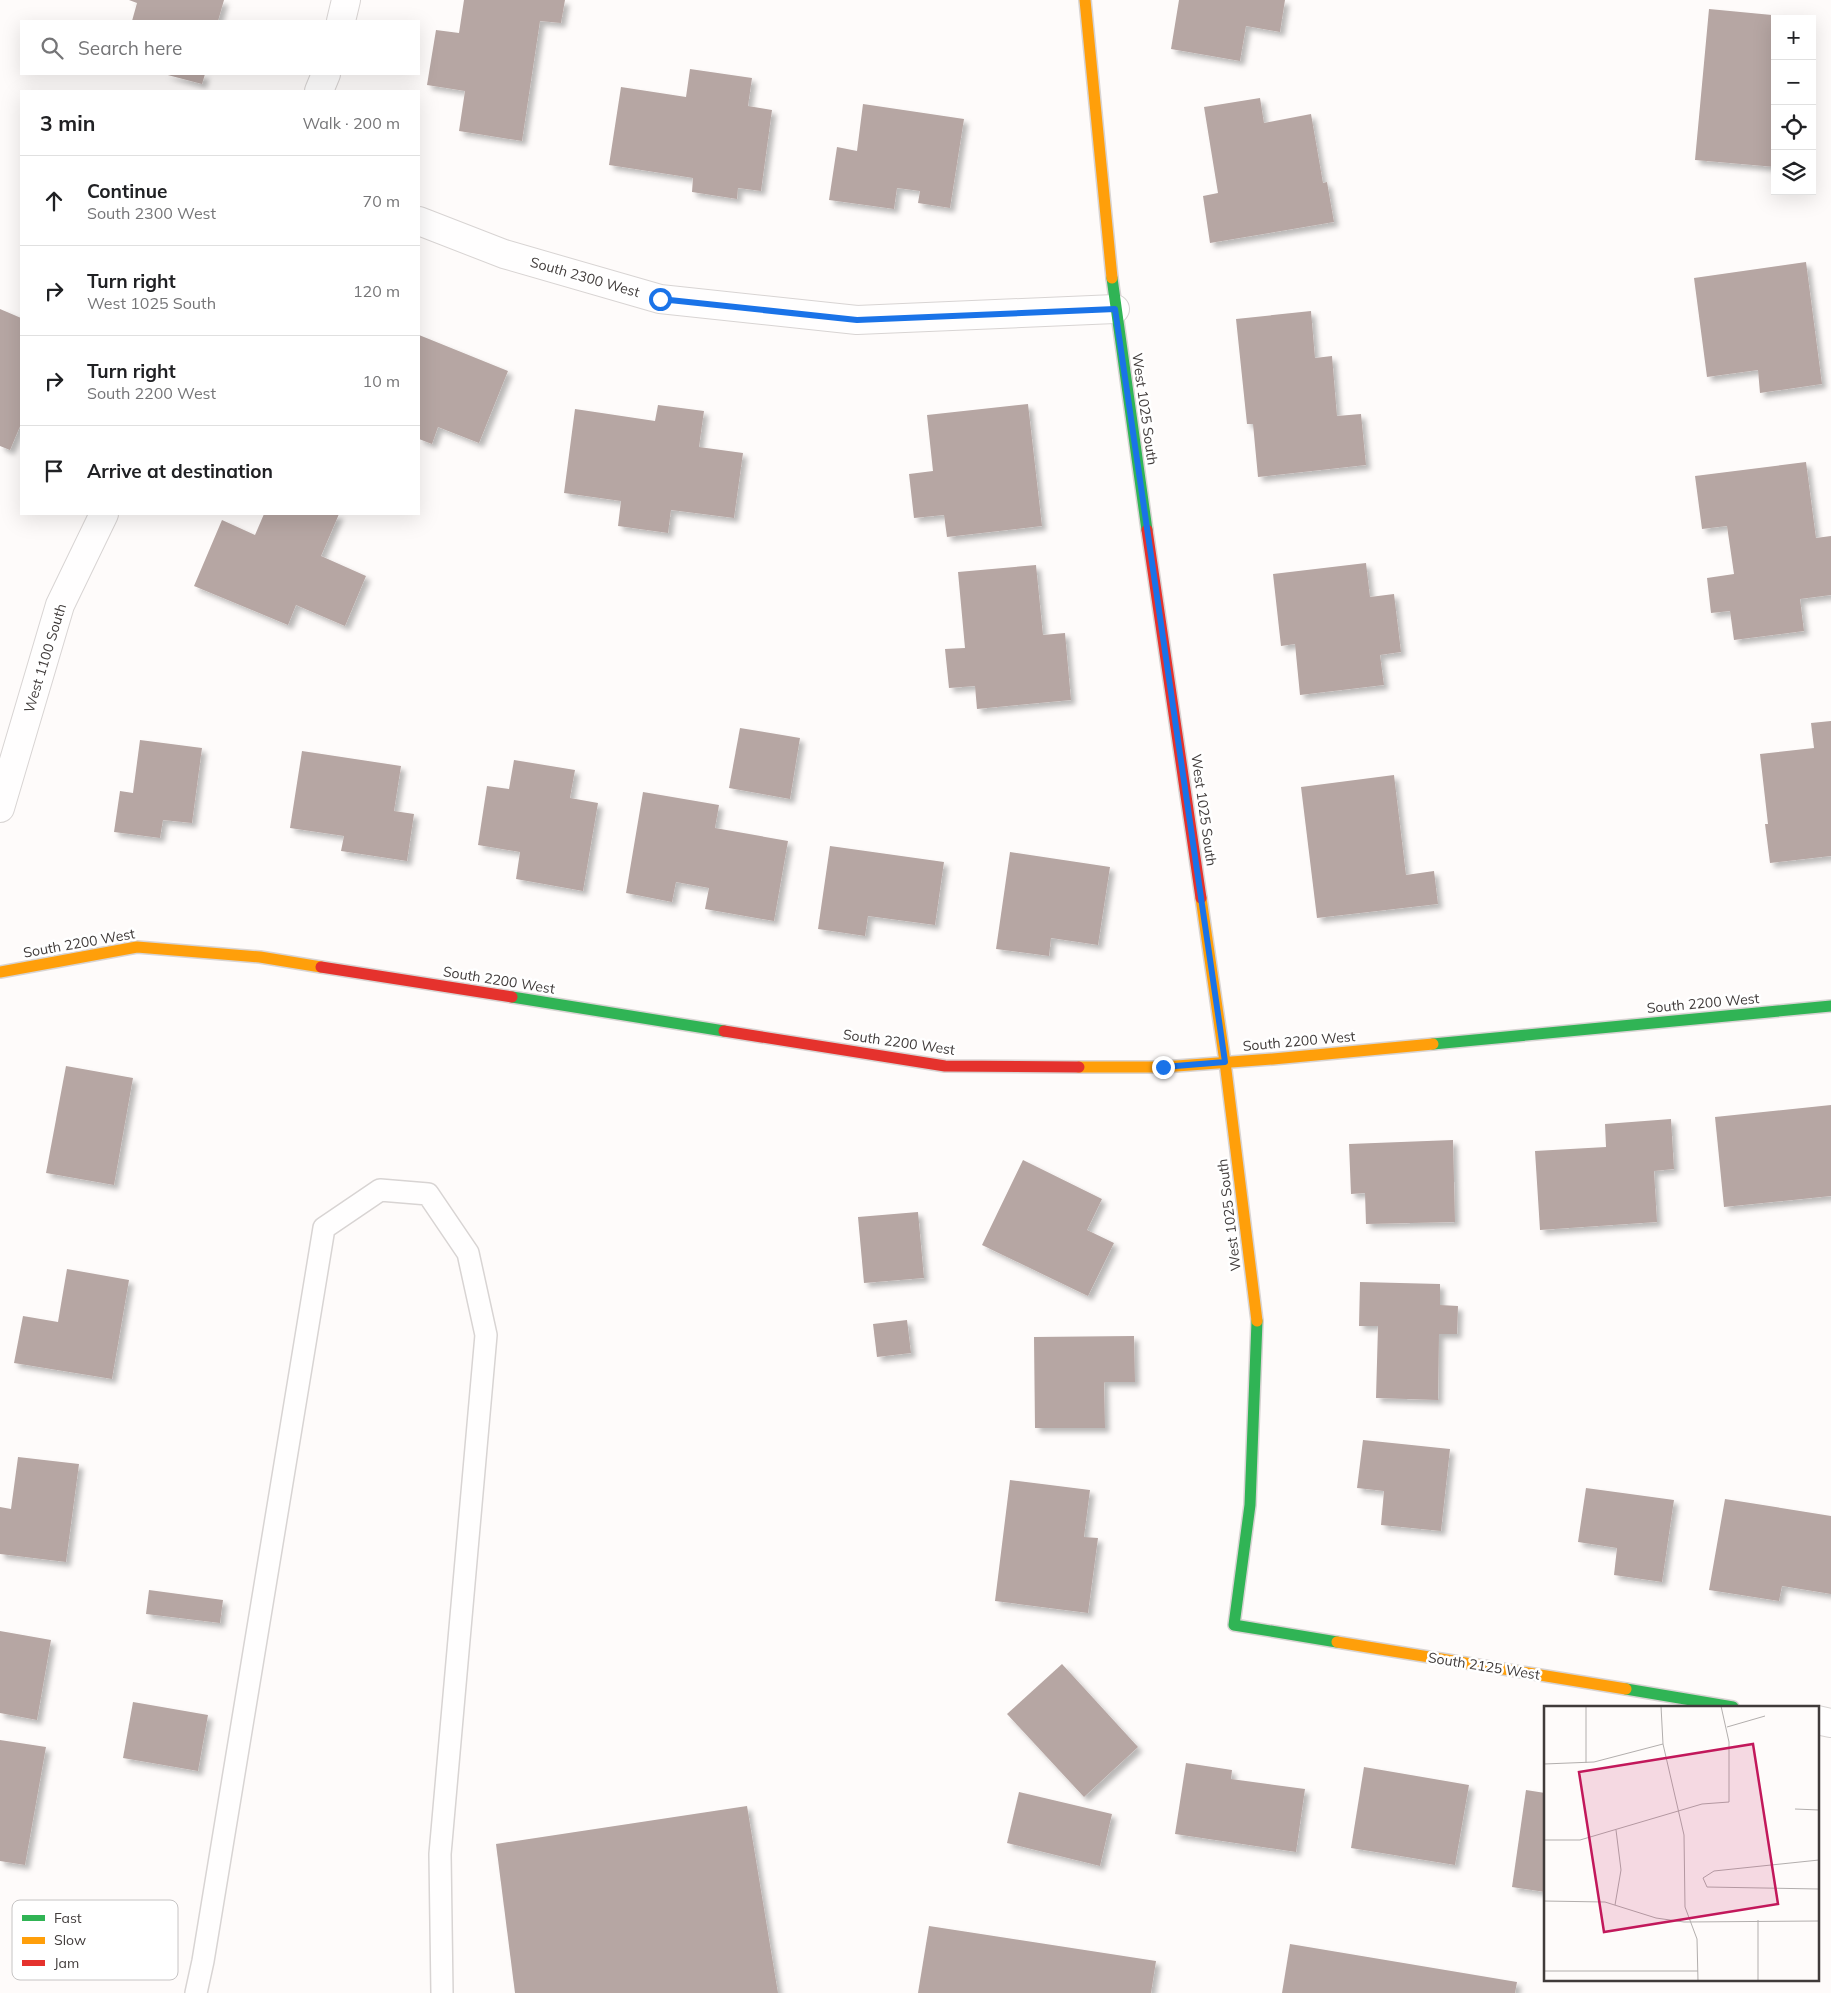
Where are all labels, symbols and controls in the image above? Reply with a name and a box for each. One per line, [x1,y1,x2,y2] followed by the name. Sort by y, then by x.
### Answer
[1771,15,1816,195] map controls
[1771,15,1816,60] button: +
[20,20,420,75] search box
[38,34,66,62] icon: search
[78,36,182,60] text: Search here
[1771,60,1816,105] button: −
[1771,105,1816,150] button: locate
[40,110,95,136] text: 3 min
[302,113,400,133] text: Walk · 200 m
[1771,150,1816,195] button: layers
[87,179,167,203] text: Continue
[40,187,68,215] icon: ahead
[363,191,400,211] text: 70 m
[87,203,216,223] text: South 2300 West
[528,253,642,301] street label: South 2300 West
[87,269,176,293] text: Turn right
[40,277,68,305] icon: right
[353,281,400,301] text: 120 m
[649,288,672,311] route start
[87,293,216,313] text: West 1025 South
[1128,352,1162,466] street label: West 1025 South
[87,359,176,383] text: Turn right
[40,367,68,395] icon: right
[363,371,400,391] text: 10 m
[87,383,216,403] text: South 2200 West
[40,457,68,485] icon: arrive
[87,459,273,483] text: Arrive at destination
[20,601,70,715] street label: West 1100 South
[1187,753,1221,867] street label: West 1025 South
[22,924,136,962] street label: South 2200 West
[442,962,556,998] street label: South 2200 West
[1646,989,1760,1017] street label: South 2200 West
[842,1025,956,1059] street label: South 2200 West
[1242,1027,1356,1055] street label: South 2200 West
[1152,1056,1175,1079] route end
[1213,1158,1245,1272] street label: West 1025 South
[1427,1648,1541,1684] street label: South 2125 West
[1544,1706,1818,1980] inset map
[12,1900,178,1980] legend
[54,1909,82,1927] text: Fast
[54,1931,86,1949] text: Slow
[54,1954,79,1972] text: Jam

